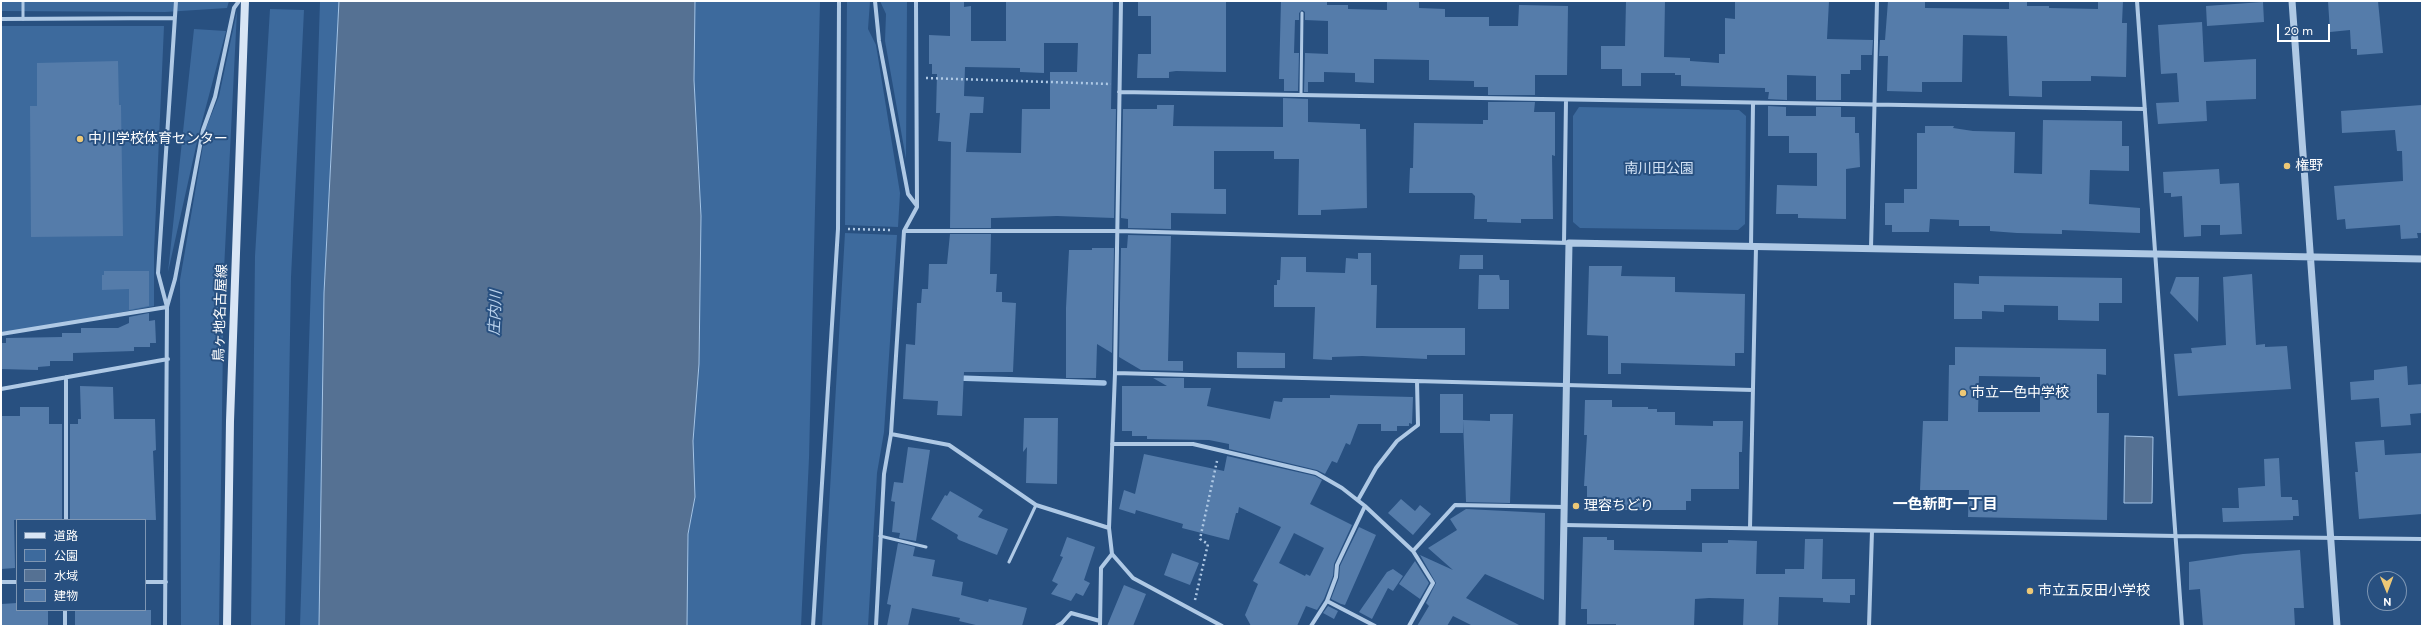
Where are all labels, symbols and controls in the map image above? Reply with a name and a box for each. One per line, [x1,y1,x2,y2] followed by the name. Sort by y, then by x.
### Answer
[2279,16,2332,42] scale bar
[2284,23,2313,39] text: 20 m
[88,131,228,147] place label: 中川学校体育センター
[75,134,85,144] marker: 中川学校体育センター
[2295,158,2323,174] place label: 権野
[1624,161,1694,177] park label: 南川田公園
[2282,161,2292,171] marker: 権野
[211,264,231,362] street label: 鳥ヶ地名古屋線
[486,290,506,336] water label: 庄内川
[1971,385,2069,401] place label: 市立一色中学校
[1958,388,1968,398] marker: 市立一色中学校
[1893,496,1997,514] district label: 一色新町一丁目
[1584,498,1654,514] place label: 理容ちどり
[1571,501,1581,511] marker: 理容ちどり
[16,519,146,611] legend
[54,528,78,544] text: 道路
[54,548,78,564] text: 公園
[54,568,78,584] text: 水域
[2367,571,2407,611] north arrow
[2038,583,2150,599] place label: 市立五反田小学校
[2025,586,2035,596] marker: 市立五反田小学校
[54,588,78,604] text: 建物
[2383,595,2391,609] text: N

